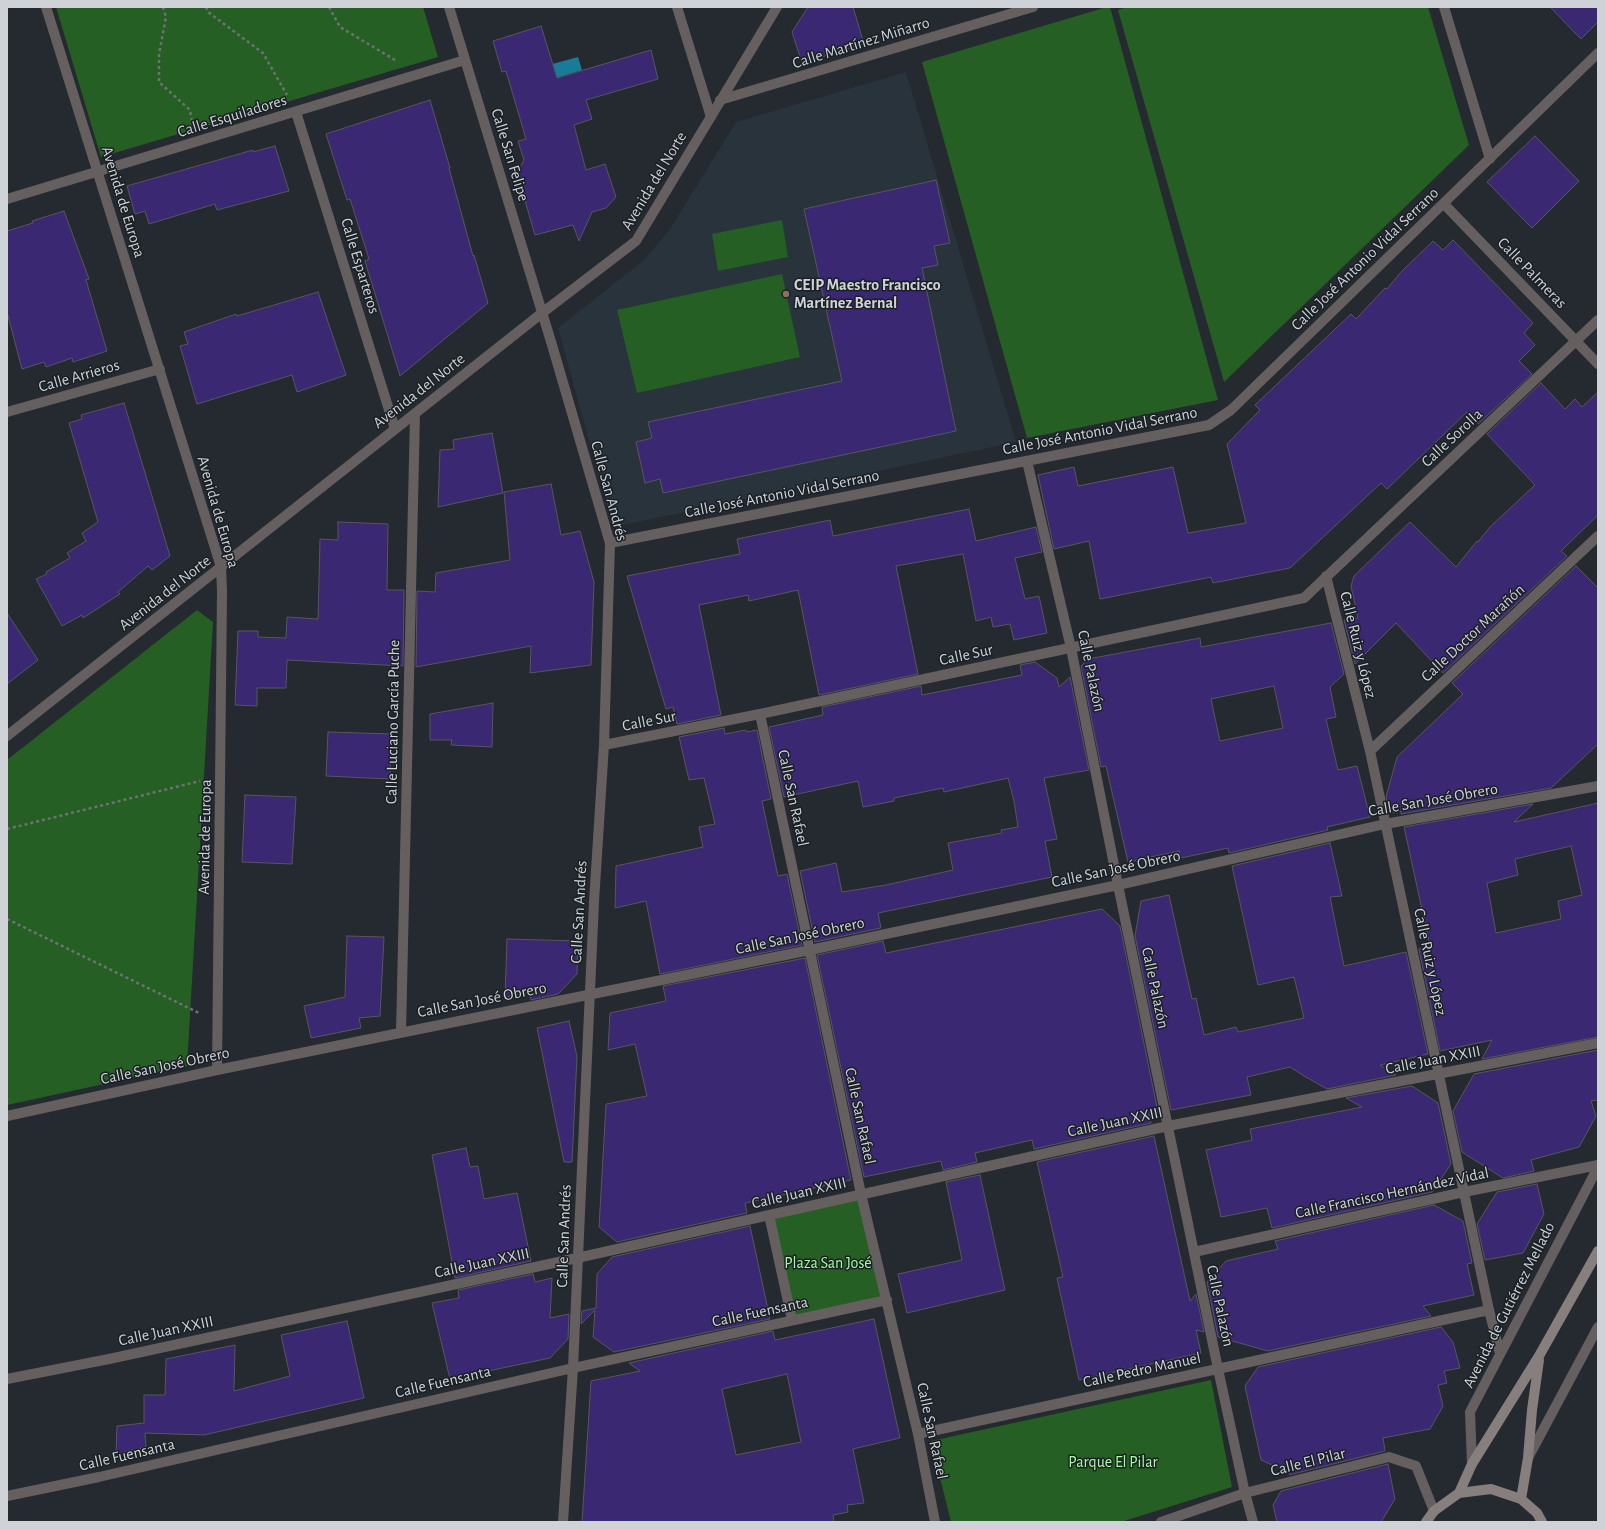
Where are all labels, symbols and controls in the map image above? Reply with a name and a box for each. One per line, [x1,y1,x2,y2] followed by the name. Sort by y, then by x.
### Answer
[790,13,932,73] street label: Calle Martínez Miñarro
[175,90,289,142] street label: Calle Esquiladores
[487,106,533,204] street label: Calle San Felipe
[617,128,691,234] street label: Avenida del Norte
[97,144,149,260] street label: Avenida de Europa
[1287,183,1443,335] street label: Calle José Antonio Vidal Serrano
[336,216,384,316] street label: Calle Esparteros
[1493,233,1571,313] street label: Calle Palmeras
[794,275,941,313] place label: CEIP Maestro Francisco Martínez Bernal
[781,289,791,299] marker: CEIP Maestro Francisco Martínez Bernal
[369,349,469,433] street label: Avenida del Norte
[36,355,122,397] street label: Calle Arrieros
[1001,403,1199,459] street label: Calle José Antonio Vidal Serrano
[1417,405,1487,471] street label: Calle Sorolla
[586,439,632,543] street label: Calle San Andrés
[193,454,243,570] street label: Avenida de Europa
[683,466,881,522] street label: Calle José Antonio Vidal Serrano
[115,551,215,635] street label: Avenida del Norte
[1417,580,1529,686] street label: Calle Doctor Marañón
[1335,590,1381,700] street label: Calle Ruiz y López
[1073,629,1109,713] street label: Calle Palazón
[382,640,404,804] street label: Calle Luciano García Puche
[937,640,995,670] street label: Calle Sur
[620,706,678,736] street label: Calle Sur
[773,748,813,848] street label: Calle San Rafael
[194,779,216,895] street label: Avenida de Europa
[1367,779,1499,821] street label: Calle San José Obrero
[1050,846,1182,892] street label: Calle San José Obrero
[567,860,591,964] street label: Calle San Andrés
[1409,907,1451,1017] street label: Calle Ruiz y López
[734,913,866,959] street label: Calle San José Obrero
[1137,946,1173,1030] street label: Calle Palazón
[416,978,548,1022] street label: Calle San José Obrero
[1384,1041,1482,1079] street label: Calle Juan XXIII
[99,1043,231,1089] street label: Calle San José Obrero
[840,1066,880,1166] street label: Calle San Rafael
[1066,1103,1164,1141] street label: Calle Juan XXIII
[1293,1163,1491,1223] street label: Calle Francisco Hernández Vidal
[750,1173,848,1213] street label: Calle Juan XXIII
[553,1184,575,1288] street label: Calle San Andrés
[1459,1219,1559,1391] street label: Avenida de Gutiérrez Mellado
[433,1244,531,1282] street label: Calle Juan XXIII
[784,1253,872,1273] park label: Plaza San José
[1202,1264,1238,1348] street label: Calle Palazón
[710,1292,810,1332] street label: Calle Fuensanta
[117,1312,215,1350] street label: Calle Juan XXIII
[1081,1348,1203,1392] street label: Calle Pedro Manuel
[393,1362,493,1402] street label: Calle Fuensanta
[912,1381,952,1481] street label: Calle San Rafael
[77,1435,177,1475] street label: Calle Fuensanta
[1269,1443,1347,1481] street label: Calle El Pilar
[1068,1452,1158,1472] park label: Parque El Pilar

